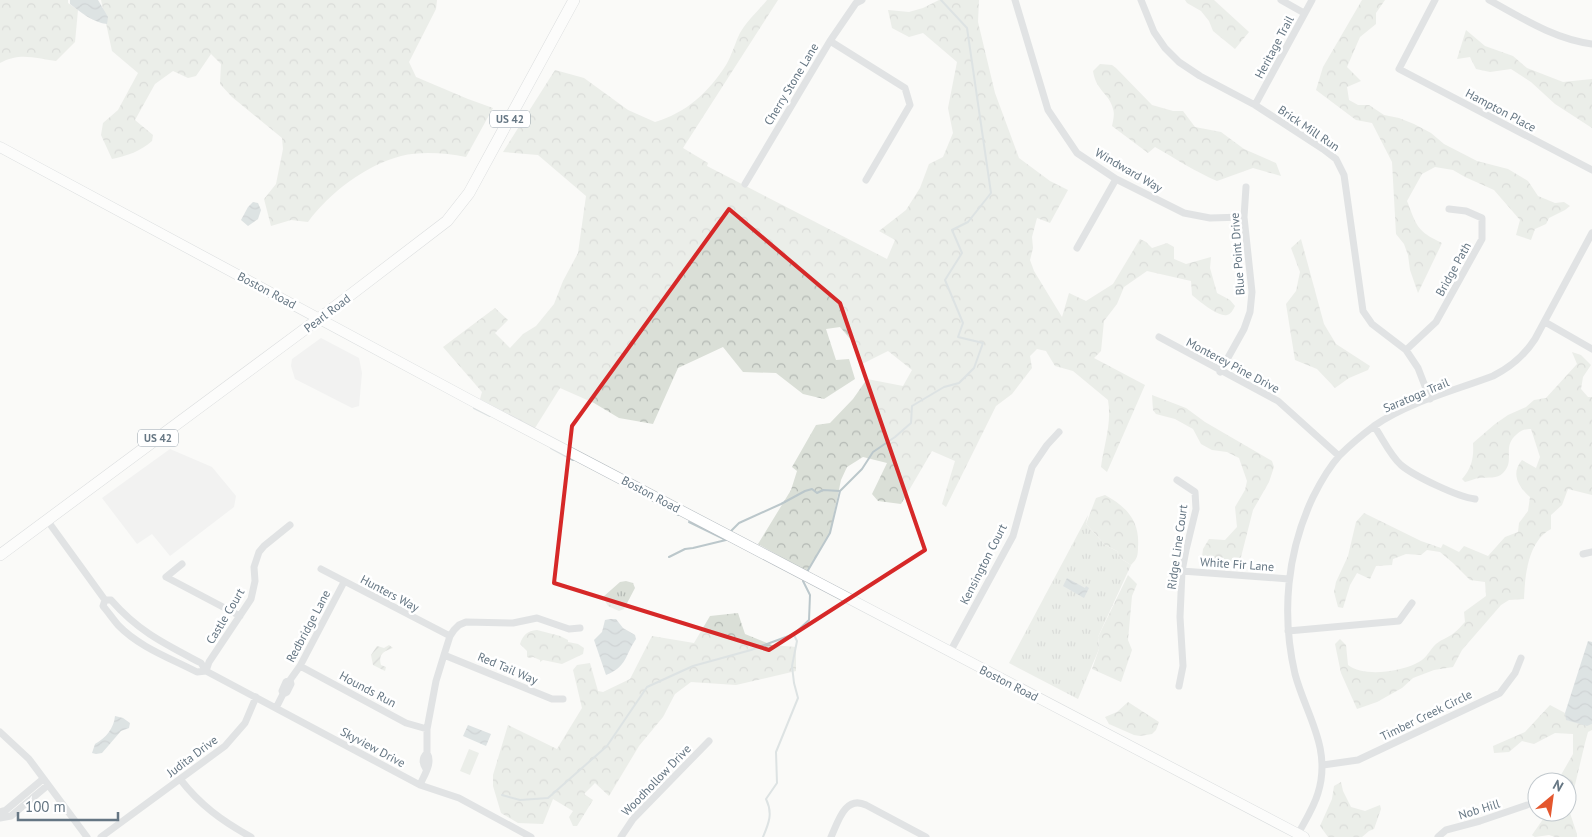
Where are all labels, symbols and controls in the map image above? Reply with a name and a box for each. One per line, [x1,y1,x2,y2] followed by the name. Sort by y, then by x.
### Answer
[1251,13,1297,81] street label: Heritage Trail
[761,40,821,128] street label: Cherry Stone Lane
[1463,85,1539,135] street label: Hampton Place
[1275,102,1343,154] street label: Brick Mill Run
[490,110,530,128] road number: US 42
[1093,145,1166,196] street label: Windward Way
[1227,212,1247,296] street label: Blue Point Drive
[1432,239,1474,299] street label: Bridge Path
[235,268,299,312] street label: Boston Road
[301,291,353,335] street label: Pearl Road
[1184,334,1282,396] street label: Monterey Pine Drive
[1381,374,1452,416] street label: Saratoga Trail
[138,429,178,446] road number: US 42
[619,472,683,516] street label: Boston Road
[1164,504,1190,590] street label: Ridge Line Court
[956,521,1010,607] street label: Kensington Court
[1199,554,1275,574] street label: White Fir Lane
[358,571,422,615] street label: Hunters Way
[203,585,247,647] street label: Castle Court
[283,587,333,665] street label: Redbridge Lane
[476,649,541,688] street label: Red Tail Way
[977,662,1041,704] street label: Boston Road
[337,668,399,710] street label: Hounds Run
[1378,686,1474,744] street label: Timber Creek Circle
[338,724,408,770] street label: Skyview Drive
[163,732,220,781] street label: Judita Drive
[618,741,694,819] street label: Woodhollow Drive
[1527,772,1577,822] north arrow
[1550,776,1567,796] text: N
[18,790,118,822] scale bar
[1456,795,1502,822] street label: Nob Hill
[25,797,66,816] text: 100 m

